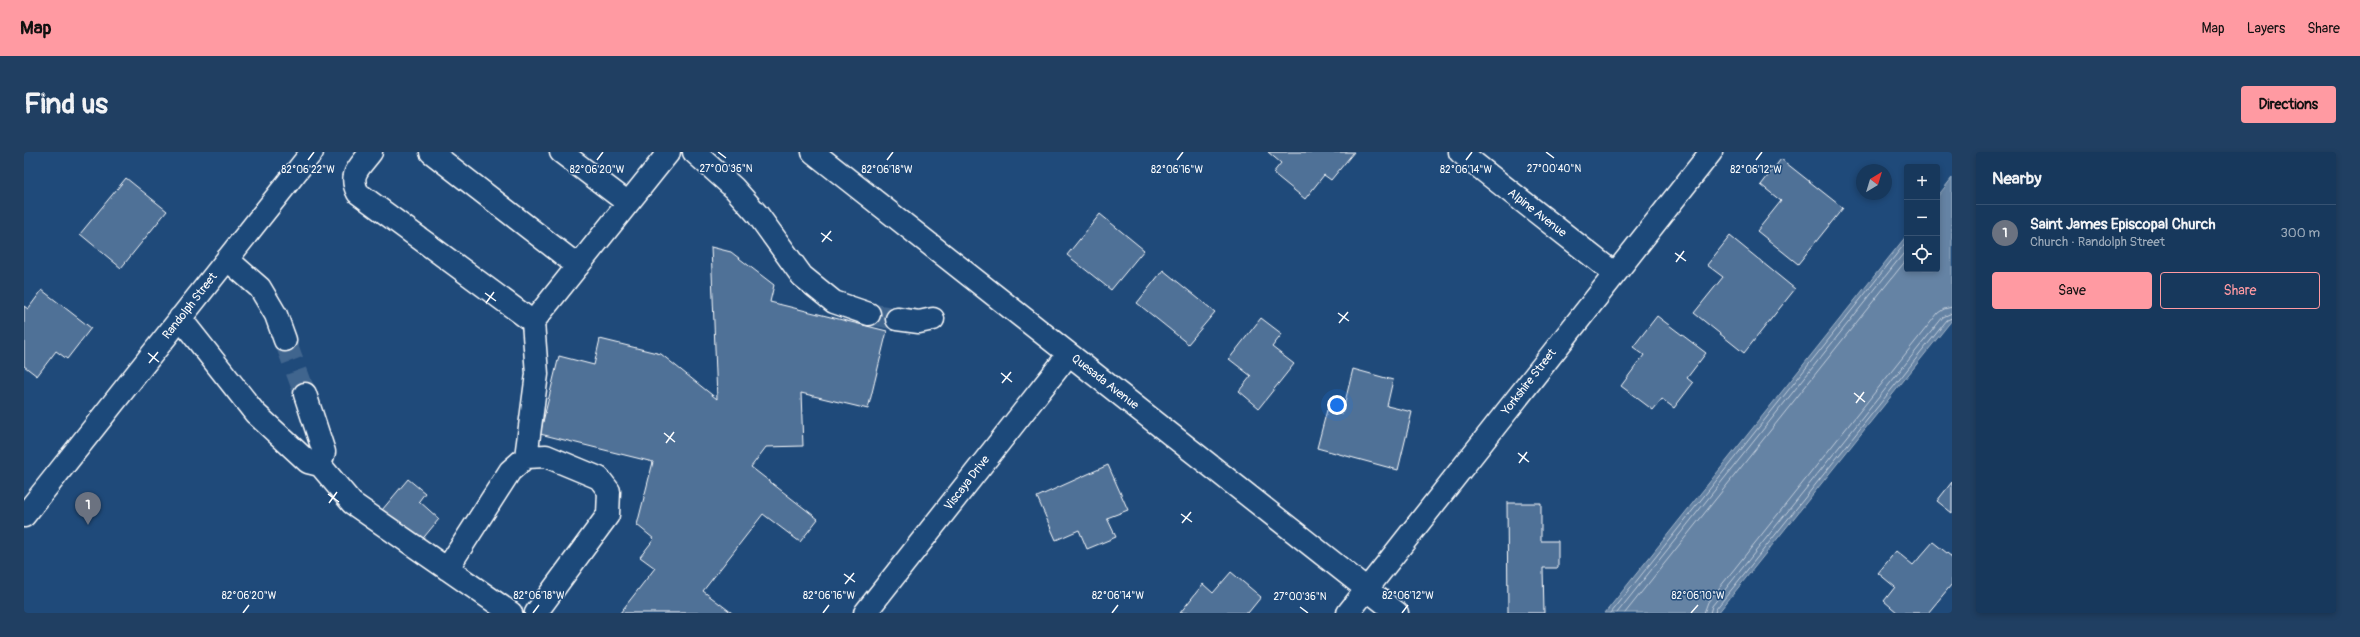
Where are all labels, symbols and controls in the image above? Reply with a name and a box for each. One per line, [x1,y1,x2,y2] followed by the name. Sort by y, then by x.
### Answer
[20,16,51,40] text: Map
[2202,20,2225,37] text: Map
[2247,20,2285,37] text: Layers
[2307,20,2340,37] text: Share
[2241,86,2336,123] button: Directions
[24,87,108,122] text: Find us
[699,163,753,175] text: 27°00'36"N
[1527,163,1581,175] text: 27°00'40"N
[281,164,335,176] text: 82°06'22"W
[570,164,625,176] text: 82°06'20"W
[861,164,913,176] text: 82°06'18"W
[1151,164,1203,176] text: 82°06'16"W
[1440,164,1492,176] text: 82°06'14"W
[1730,164,1782,176] text: 82°06'12"W
[1856,164,1892,200] north arrow
[1904,164,1940,272] map controls
[1904,164,1940,200] button: +
[1992,168,2041,189] text: Nearby
[1505,185,1569,241] street label: Alpine Avenue
[1904,200,1940,236] button: −
[2030,215,2216,234] text: Saint James Episcopal Church
[2002,225,2008,241] text: 1
[2281,225,2320,241] text: 300 m
[2030,234,2165,250] text: Church · Randolph Street
[1904,236,1940,272] button: locate
[159,270,221,342] street label: Randolph Street
[1992,272,2152,309] button: Save
[2160,272,2320,309] button: Share
[1498,346,1560,419] street label: Yorkshire Street
[1068,351,1142,413] street label: Quesada Avenue
[1327,395,1347,415] your location
[941,453,993,513] street label: Viscaya Drive
[75,492,101,525] pin: 1
[222,590,277,602] text: 82°06'20"W
[513,590,565,602] text: 82°06'18"W
[803,590,855,602] text: 82°06'16"W
[1092,590,1144,602] text: 82°06'14"W
[1382,590,1434,602] text: 82°06'12"W
[1672,590,1725,602] text: 82°06'10"W
[1273,591,1327,603] text: 27°00'36"N

